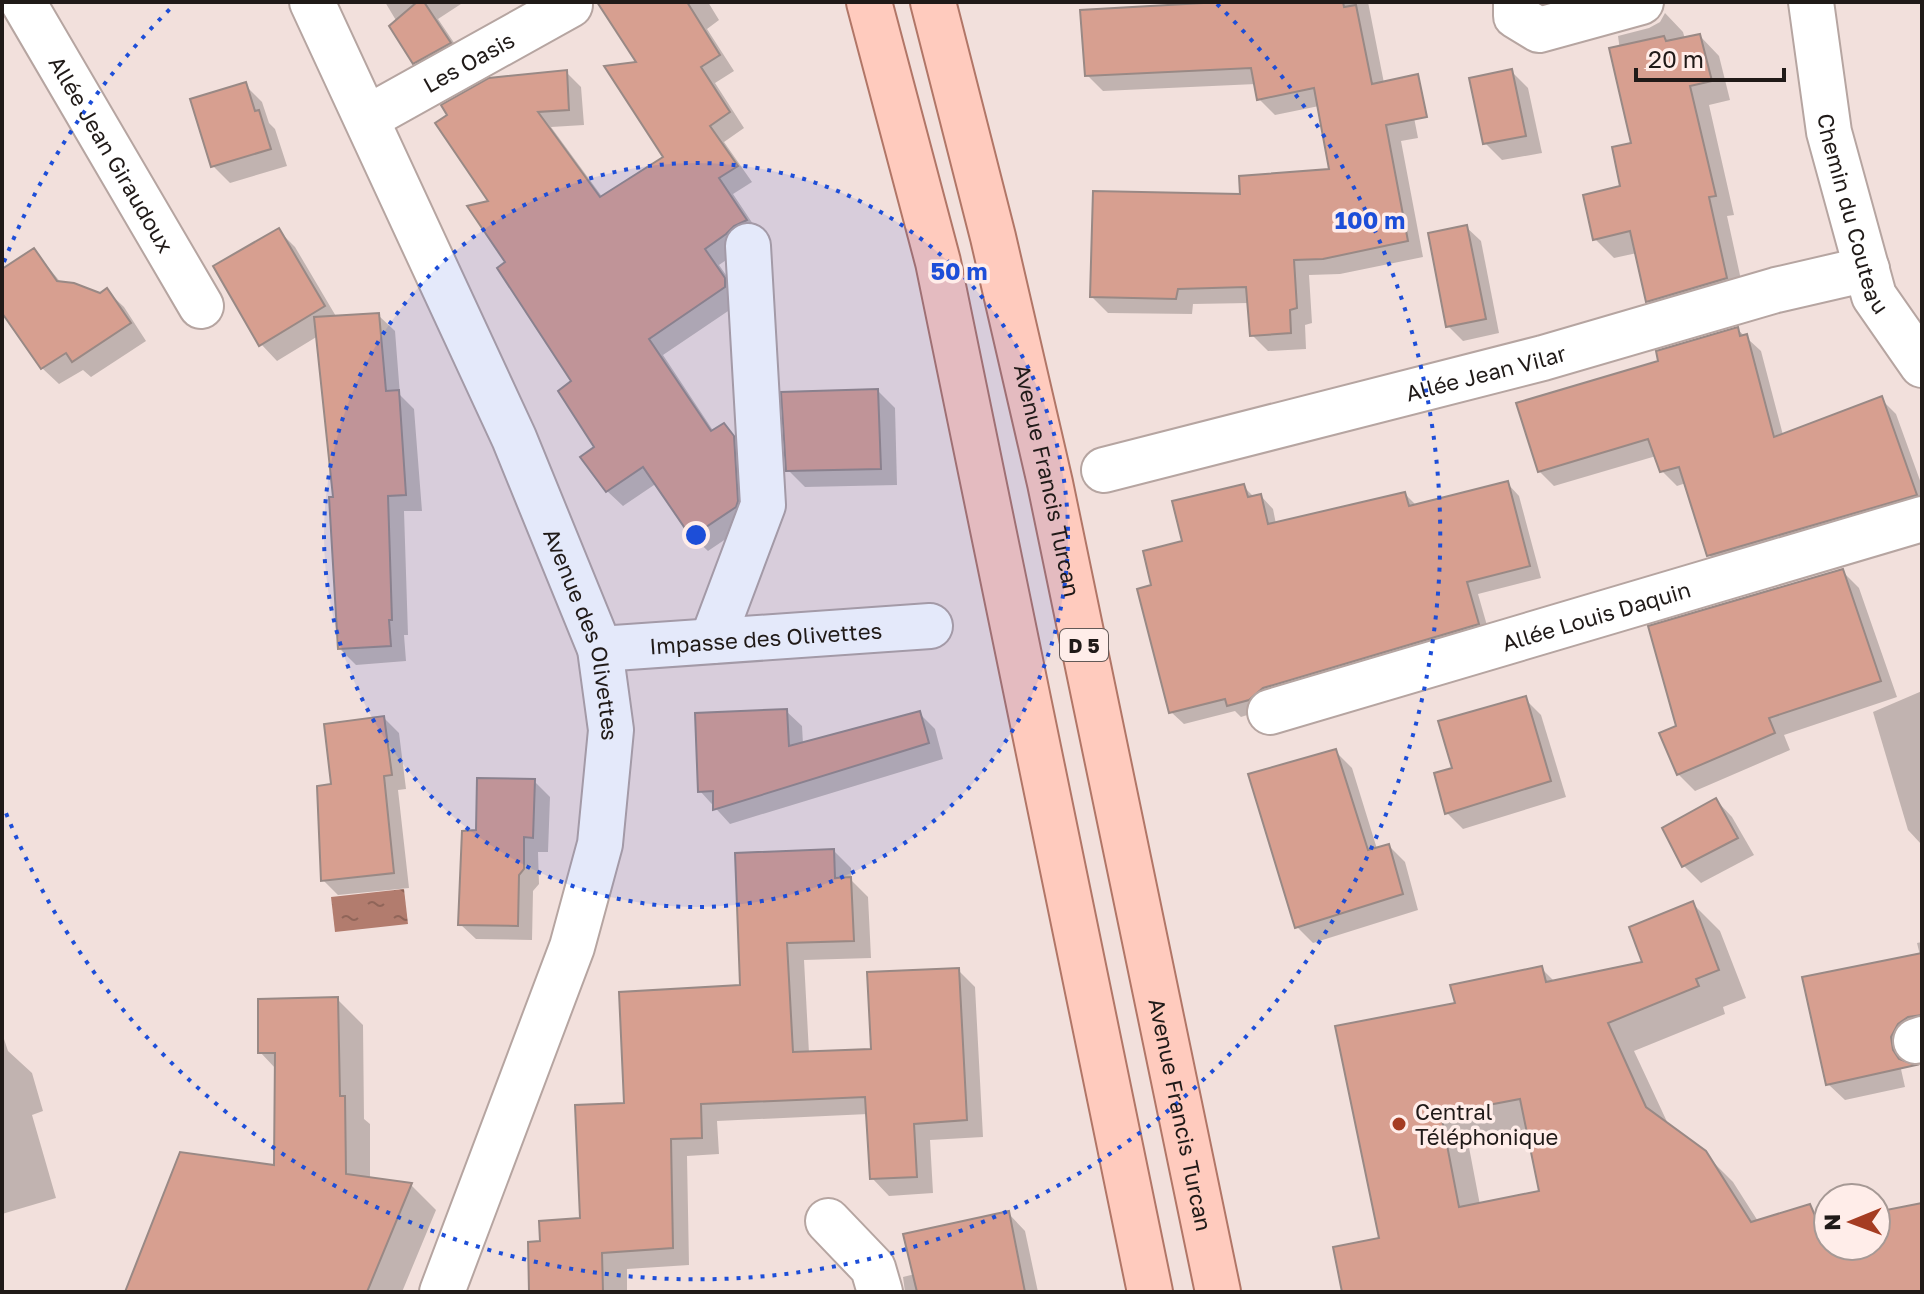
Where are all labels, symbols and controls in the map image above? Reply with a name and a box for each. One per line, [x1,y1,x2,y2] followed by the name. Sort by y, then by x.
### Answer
[418,25,519,98] street label: Les Oasis
[1636,32,1784,82] scale bar
[1648,44,1704,73] text: 20 m
[44,51,180,257] street label: Allée Jean Giraudoux
[1813,112,1895,319] street label: Chemin du Couteau
[1335,205,1405,234] text: 100 m
[930,256,988,285] text: 50 m
[1403,338,1569,406] street label: Allée Jean Vilar
[1009,362,1087,599] street label: Avenue Francis Turcan
[682,521,710,549] centre of rings
[539,524,624,742] street label: Avenue des Olivettes
[1499,575,1693,656] street label: Allée Louis Daquin
[648,616,883,659] street label: Impasse des Olivettes
[1060,629,1108,661] road number: D 5
[1144,996,1218,1233] street label: Avenue Francis Turcan
[1415,1098,1558,1150] place label: Central Téléphonique
[1390,1115,1408,1133] marker: Central Téléphonique
[1812,1182,1892,1262] north arrow
[1818,1214,1845,1231] text: N

